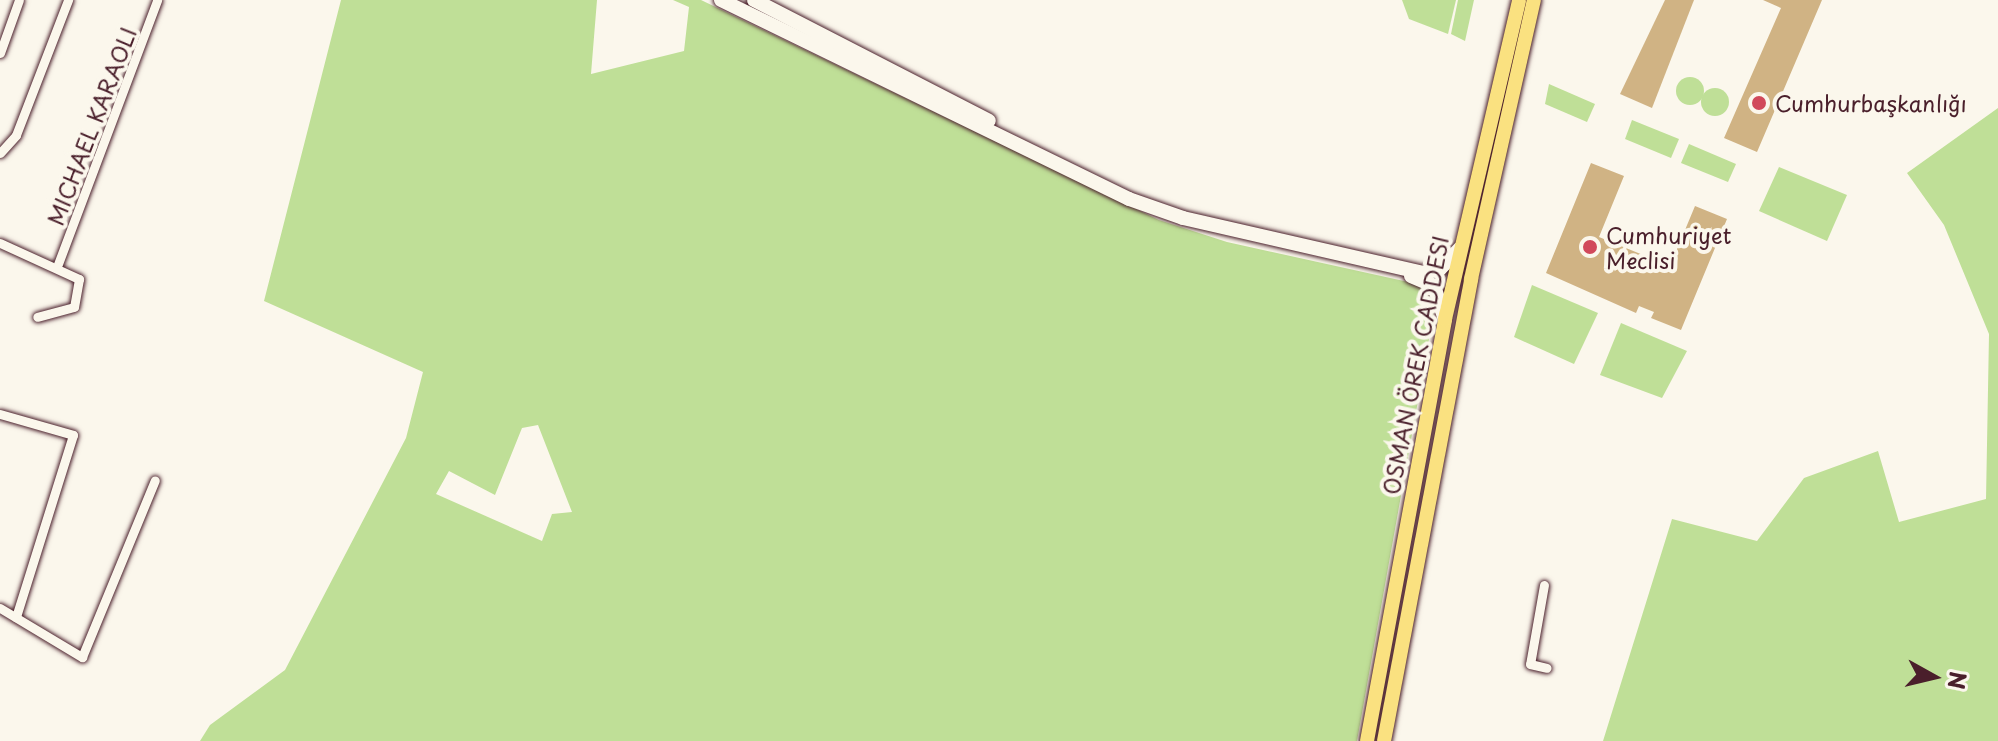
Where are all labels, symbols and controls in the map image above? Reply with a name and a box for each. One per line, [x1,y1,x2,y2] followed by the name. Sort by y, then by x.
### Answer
[41,23,141,229] street label: MICHAEL KARAOLI
[1775,90,1967,116] place label: Cumhurbaşkanlığı
[1750,94,1768,112] marker: Cumhurbaşkanlığı
[1606,221,1732,272] place label: Cumhuriyet Meclisi
[1377,233,1453,497] street label: OSMAN ÖREK CADDESI
[1581,238,1599,256] marker: Cumhuriyet Meclisi
[1894,637,1974,717] north arrow
[1941,669,1976,691] text: N

